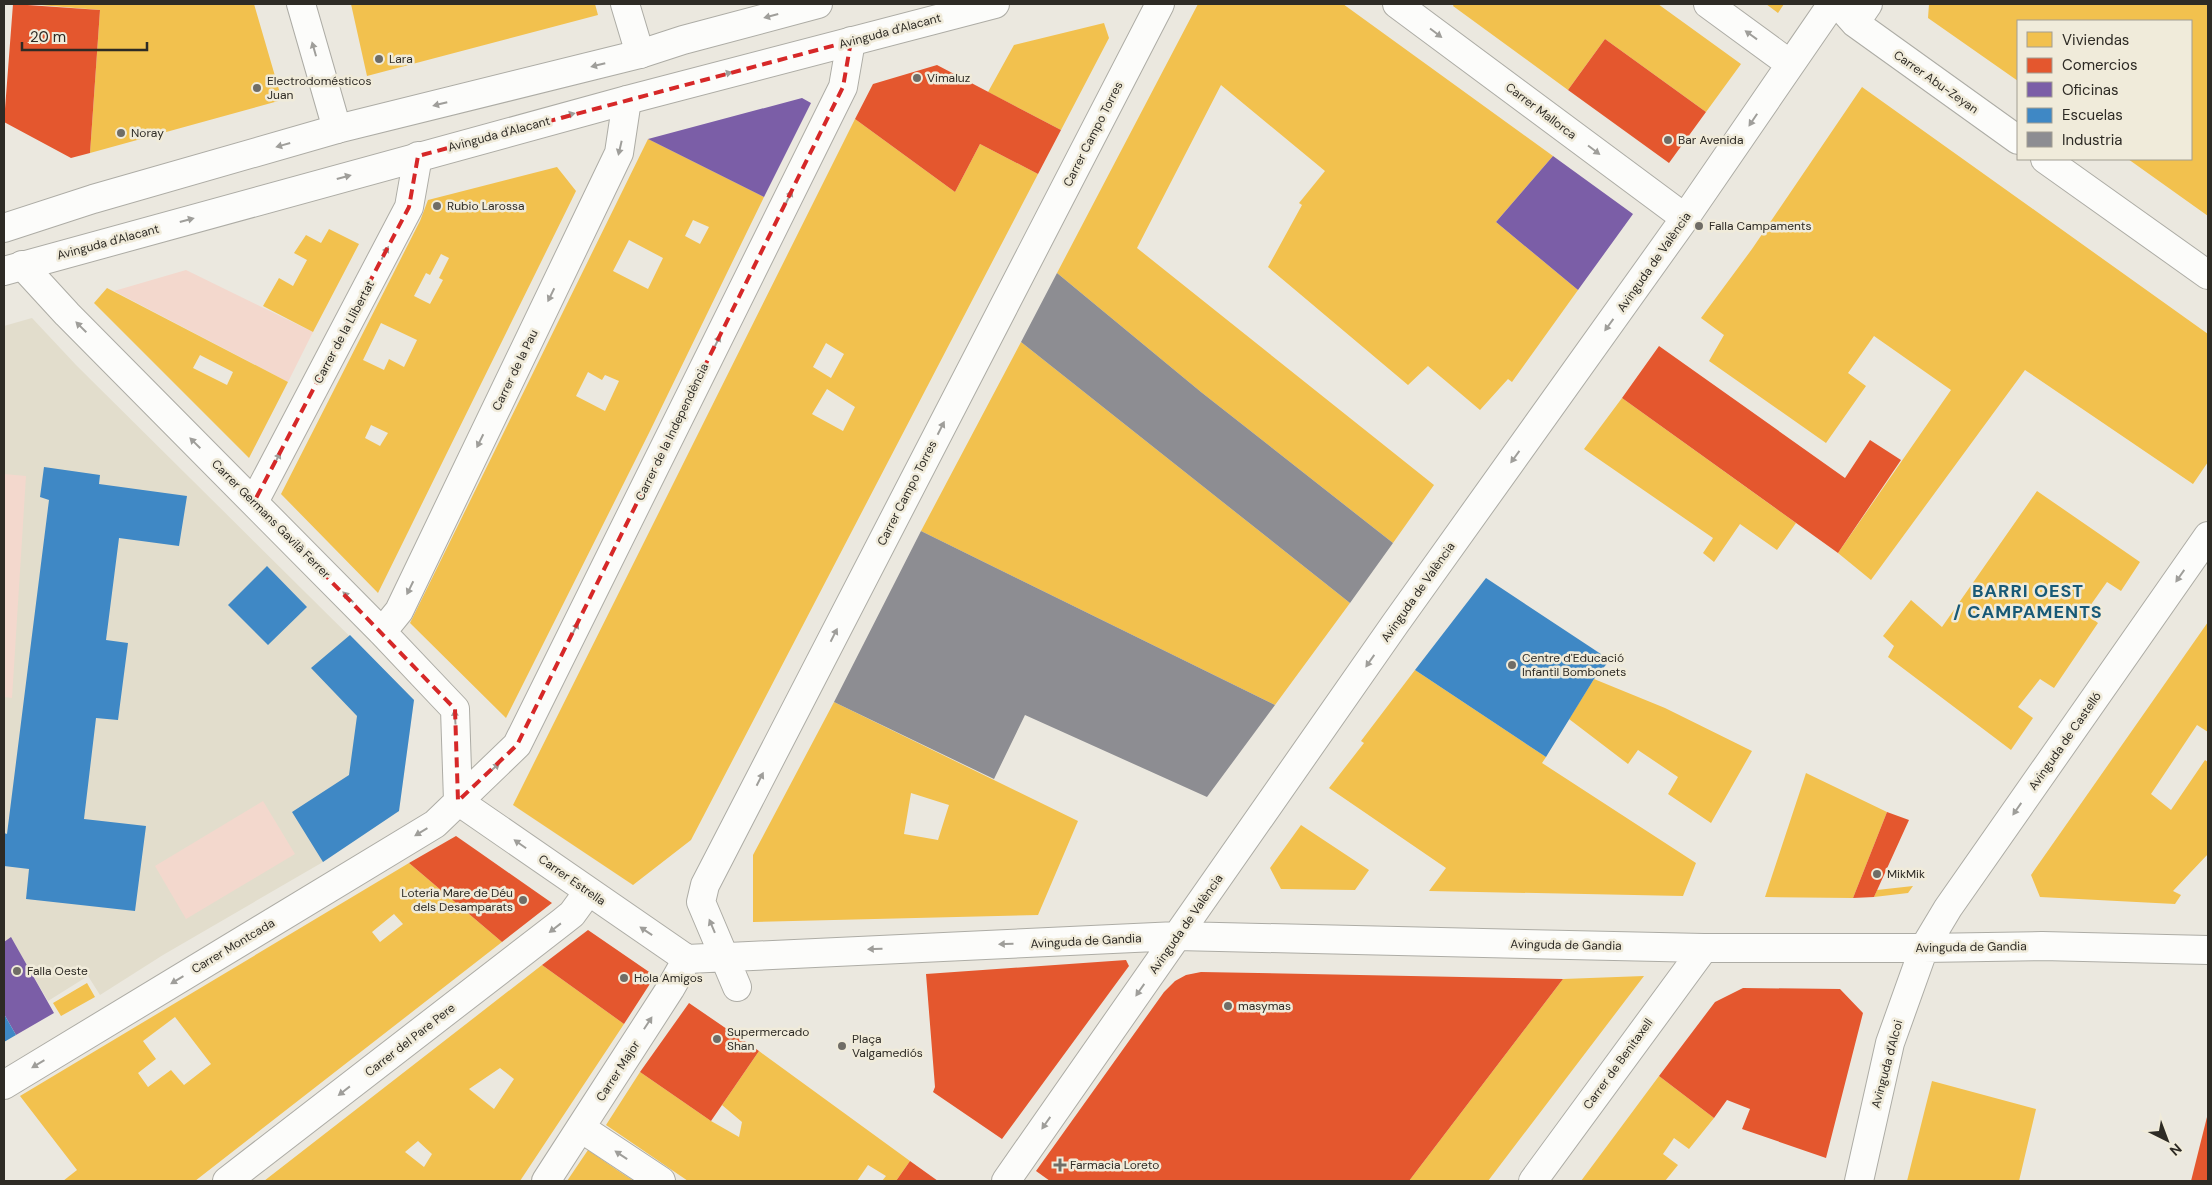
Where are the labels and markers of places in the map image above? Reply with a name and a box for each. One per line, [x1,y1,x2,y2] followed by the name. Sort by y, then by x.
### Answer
[389,51,413,67] place label: Lara
[373,53,385,65] marker: Lara
[927,70,970,86] place label: Vimaluz
[911,72,923,84] marker: Vimaluz
[267,73,372,103] place label: Electrodomésticos Juan
[251,82,263,94] marker: Electrodomésticos Juan
[131,125,164,141] place label: Noray
[115,127,127,139] marker: Noray
[1678,132,1743,148] place label: Bar Avenida
[1662,134,1674,146] marker: Bar Avenida
[447,198,524,214] place label: Rubio Larossa
[431,200,443,212] marker: Rubio Larossa
[1709,218,1812,234] place label: Falla Campaments
[1693,220,1705,232] marker: Falla Campaments
[1522,650,1626,680] place label: Centre d'Educació Infantil Bombonets
[1506,659,1518,671] marker: Centre d'Educació Infantil Bombonets
[1887,866,1925,882] place label: MikMik
[1871,868,1883,880] marker: MikMik
[401,885,513,915] place label: Loteria Mare de Déu dels Desamparats
[517,894,529,906] marker: Loteria Mare de Déu dels Desamparats
[27,963,88,979] place label: Falla Oeste
[11,965,23,977] marker: Falla Oeste
[634,970,703,986] place label: Hola Amigos
[618,972,630,984] marker: Hola Amigos
[1238,998,1291,1014] place label: masymas
[1222,1000,1234,1012] marker: masymas
[727,1024,809,1054] place label: Supermercado Shan
[852,1031,923,1061] place label: Plaça Valgamediós
[711,1033,723,1045] marker: Supermercado Shan
[836,1040,848,1052] marker: Plaça Valgamediós
[1070,1157,1159,1173] place label: Farmacia Loreto
[1054,1159,1066,1171] marker: Farmacia Loreto

